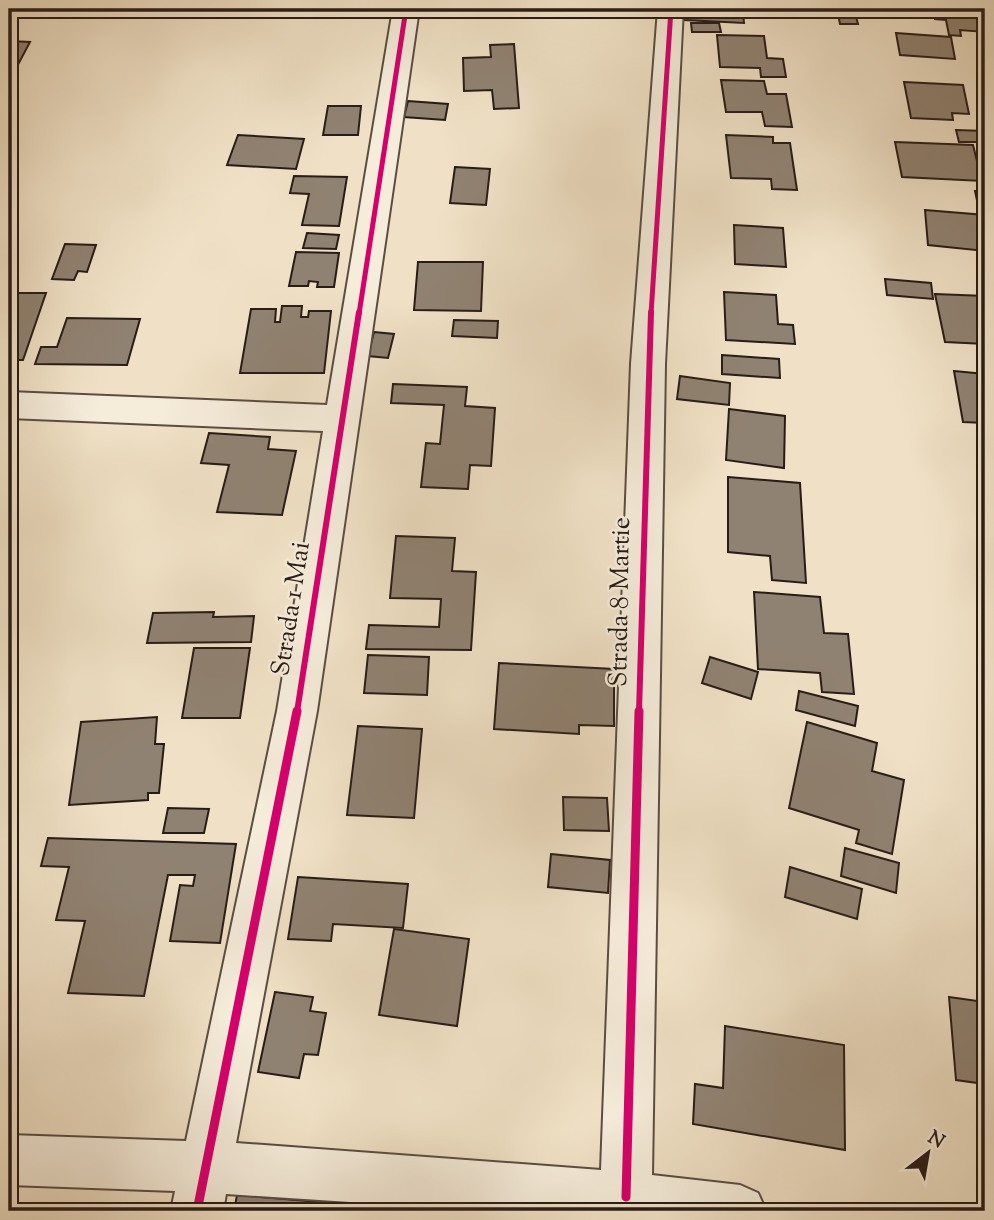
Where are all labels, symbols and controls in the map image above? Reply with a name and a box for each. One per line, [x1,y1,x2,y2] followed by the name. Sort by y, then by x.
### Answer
[601,517,641,687] street label: Strada 8 Martie
[263,539,321,679] street label: Strada 1 Mai
[892,1118,962,1188] north arrow
[922,1125,949,1156] text: N

